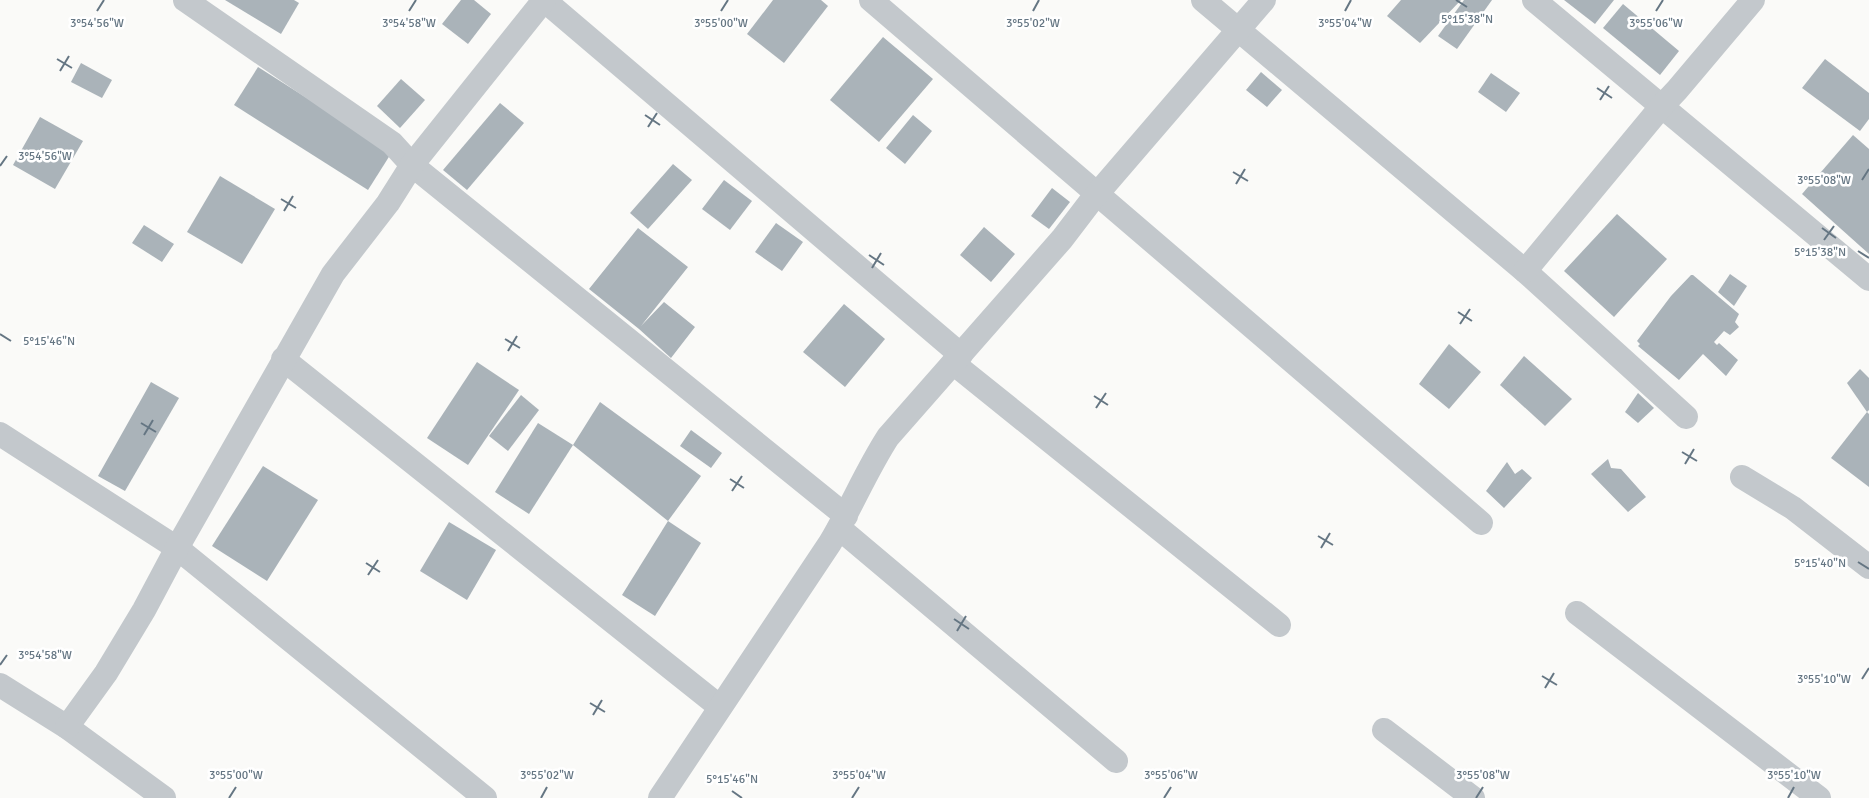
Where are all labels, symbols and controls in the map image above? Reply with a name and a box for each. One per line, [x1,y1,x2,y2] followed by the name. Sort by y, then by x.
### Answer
[1441,12,1493,27] text: 5°15'38"N
[70,16,124,31] text: 3°54'56"W
[382,16,436,31] text: 3°54'58"W
[694,16,748,31] text: 3°55'00"W
[1006,16,1060,31] text: 3°55'02"W
[1318,16,1372,31] text: 3°55'04"W
[1629,16,1683,31] text: 3°55'06"W
[18,149,72,164] text: 3°54'56"W
[1797,173,1851,188] text: 3°55'08"W
[1794,245,1846,260] text: 5°15'38"N
[23,334,75,349] text: 5°15'46"N
[1794,556,1846,571] text: 5°15'40"N
[18,648,72,663] text: 3°54'58"W
[1797,672,1851,687] text: 3°55'10"W
[209,768,263,783] text: 3°55'00"W
[520,768,574,783] text: 3°55'02"W
[832,768,886,783] text: 3°55'04"W
[1144,768,1198,783] text: 3°55'06"W
[1456,768,1510,783] text: 3°55'08"W
[1767,768,1821,783] text: 3°55'10"W
[706,772,758,787] text: 5°15'46"N

